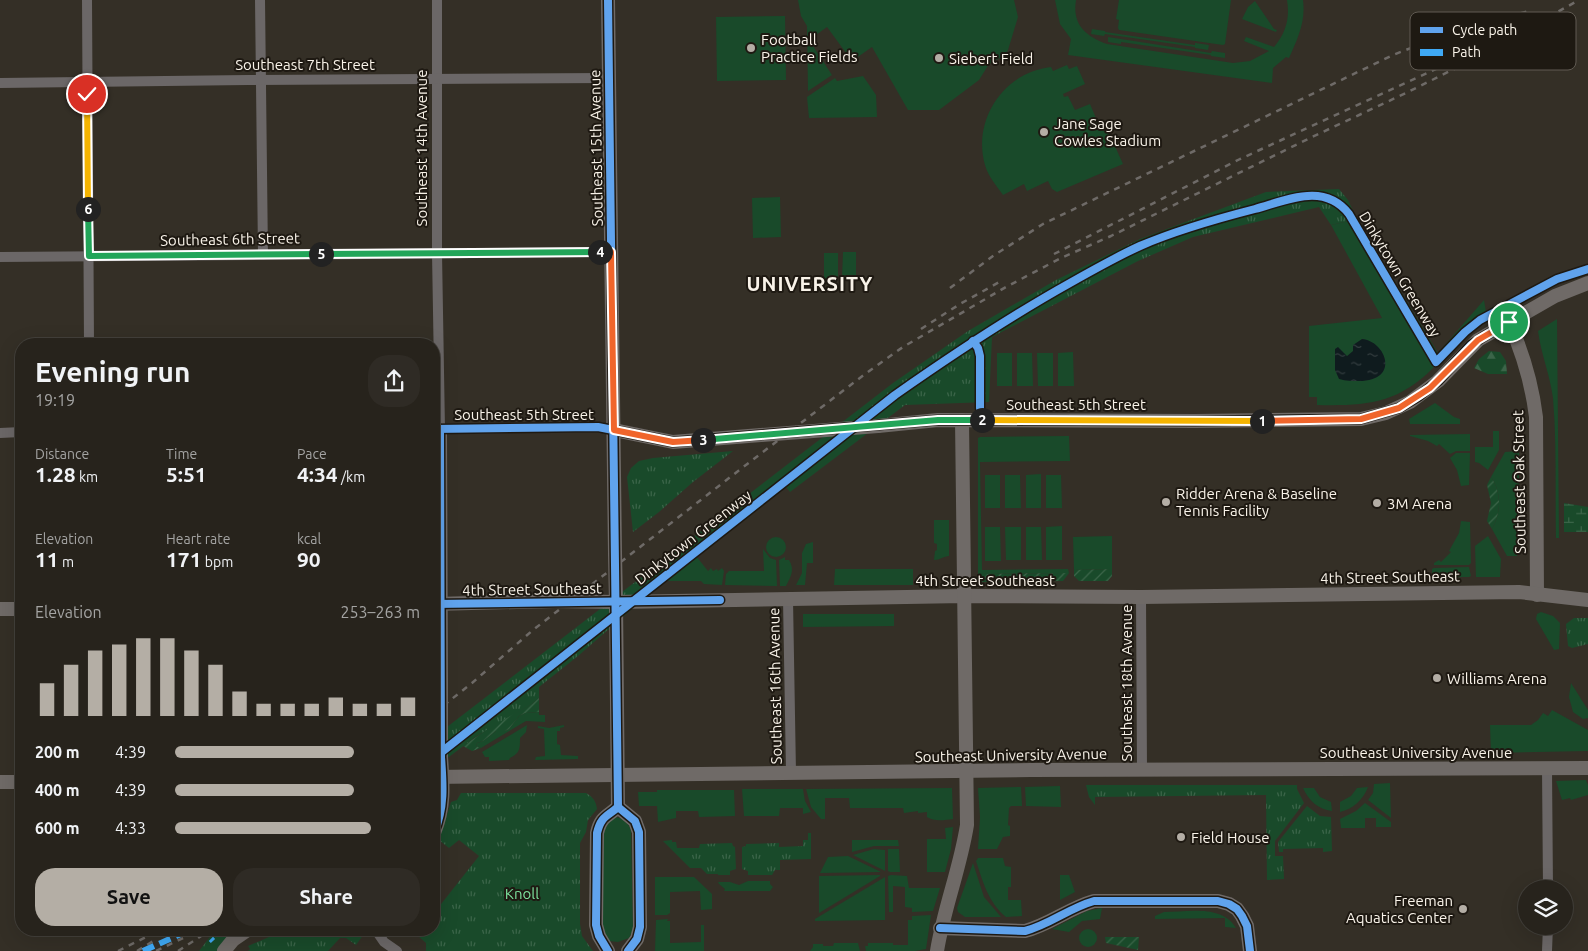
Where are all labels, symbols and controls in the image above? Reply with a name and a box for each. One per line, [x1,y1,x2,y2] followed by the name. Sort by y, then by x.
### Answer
[1410,12,1576,70] legend
[1452,22,1517,38] text: Cycle path
[761,31,858,65] place label: Football Practice Fields
[745,42,757,54] marker: Football Practice Fields
[1452,44,1481,60] text: Path
[949,50,1033,67] place label: Siebert Field
[933,52,945,64] marker: Siebert Field
[235,56,375,73] street label: Southeast 7th Street
[586,69,606,227] street label: Southeast 15th Avenue
[413,70,430,226] street label: Southeast 14th Avenue
[66,73,108,115] pin
[73,80,101,108] icon: check
[1054,115,1161,149] place label: Jane Sage Cowles Stadium
[1038,126,1050,138] marker: Jane Sage Cowles Stadium
[76,196,100,222] pin: 6
[85,201,92,217] text: 6
[1356,208,1444,340] street label: Dinkytown Greenway
[160,229,300,249] street label: Southeast 6th Street
[588,240,612,264] pin: 4
[308,242,334,266] pin: 5
[597,244,604,260] text: 4
[318,246,325,262] text: 5
[747,272,873,295] district label: UNIVERSITY
[1488,301,1530,343] pin
[1495,308,1523,336] icon: arrive
[368,355,420,407] button: share
[35,356,190,387] text: Evening run
[35,391,75,409] text: 19:19
[1006,396,1146,413] street label: Southeast 5th Street
[454,406,594,423] street label: Southeast 5th Street
[970,408,994,432] pin: 2
[1250,408,1274,434] pin: 1
[1509,410,1529,554] street label: Southeast Oak Street
[979,412,986,428] text: 2
[1259,413,1266,429] text: 1
[690,428,716,452] pin: 3
[700,432,707,448] text: 3
[35,446,89,462] text: Distance
[166,446,197,462] text: Time
[297,446,327,462] text: Pace
[35,462,76,486] text: 1.28
[166,462,207,486] text: 5:51
[297,462,338,486] text: 4:34
[76,469,98,485] text: km
[338,469,365,485] text: /km
[1176,485,1337,519] place label: Ridder Arena & Baseline Tennis Facility
[631,486,755,588] street label: Dinkytown Greenway
[1387,495,1452,512] place label: 3M Arena
[1160,496,1172,508] marker: Ridder Arena & Baseline Tennis Facility
[1371,497,1383,509] marker: 3M Arena
[35,531,93,547] text: Elevation
[166,531,230,547] text: Heart rate
[297,531,321,547] text: kcal
[35,547,59,571] text: 11
[166,547,202,571] text: 171
[297,547,321,571] text: 90
[59,554,74,570] text: m
[202,554,233,570] text: bpm
[1320,567,1460,587] street label: 4th Street Southeast
[915,572,1055,589] street label: 4th Street Southeast
[462,579,602,599] street label: 4th Street Southeast
[35,603,102,621] text: Elevation
[340,603,420,621] text: 253–263 m
[1118,605,1135,761] street label: Southeast 18th Avenue
[765,607,785,765] street label: Southeast 16th Avenue
[1447,670,1547,687] place label: Williams Arena
[1431,672,1443,684] marker: Williams Arena
[35,743,80,761] text: 200 m
[115,743,146,761] text: 4:39
[1320,744,1512,761] street label: Southeast University Avenue
[915,745,1107,765] street label: Southeast University Avenue
[35,781,80,799] text: 400 m
[115,781,146,799] text: 4:39
[35,819,80,837] text: 600 m
[115,819,146,837] text: 4:33
[1191,829,1270,846] place label: Field House
[1175,831,1187,843] marker: Field House
[35,868,223,926] button: Save
[233,868,420,926] button: Share
[1518,880,1573,935] map controls
[1518,880,1573,935] button: layers
[505,885,539,902] park label: Knoll
[1346,892,1453,926] place label: Freeman Aquatics Center
[1457,903,1469,915] marker: Freeman Aquatics Center

